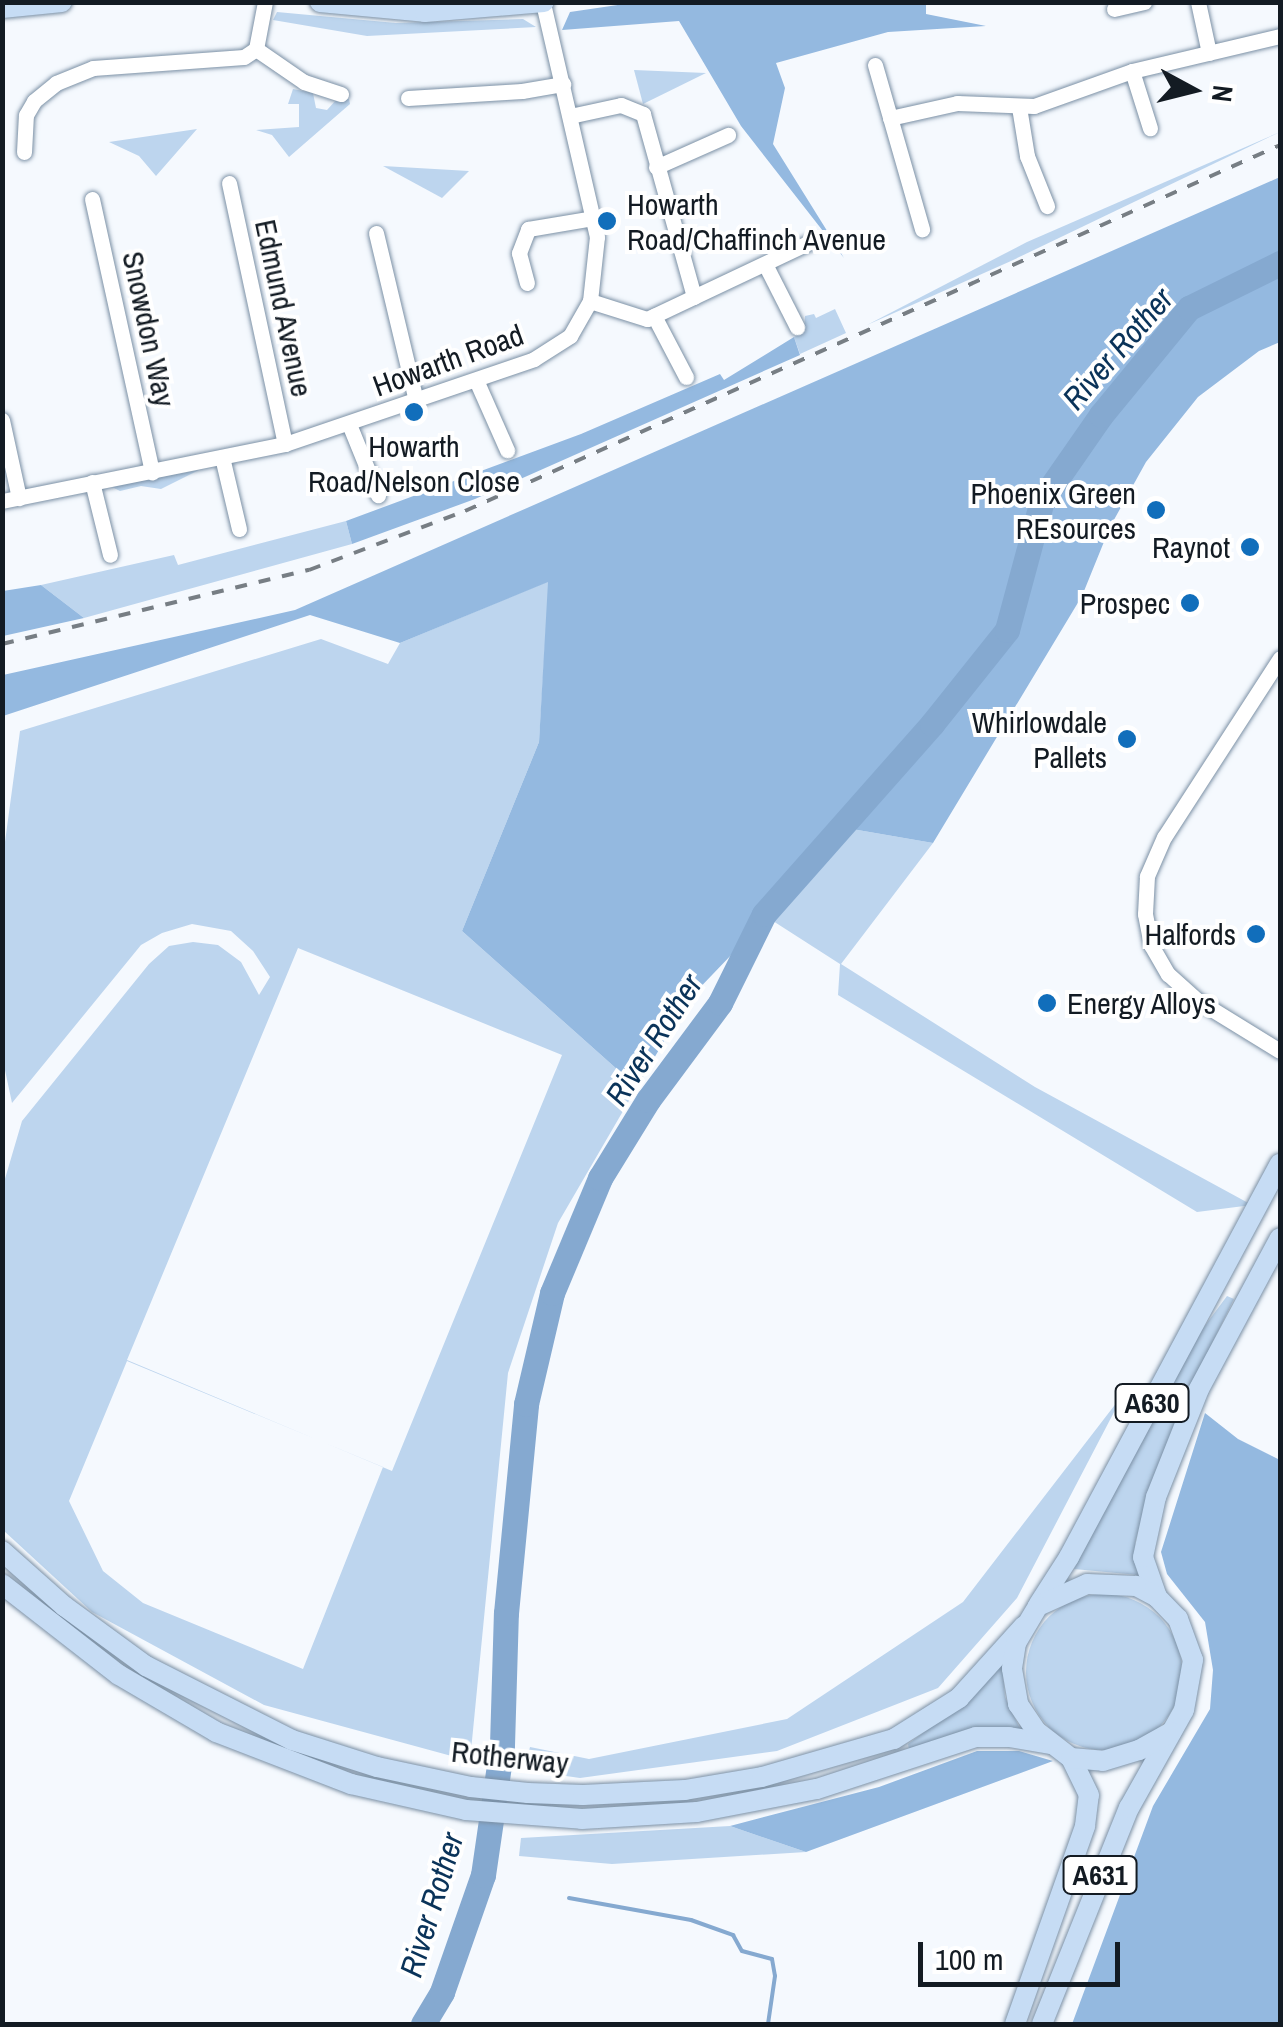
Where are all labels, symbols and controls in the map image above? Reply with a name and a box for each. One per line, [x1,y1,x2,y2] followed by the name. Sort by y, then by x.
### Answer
[1143,40,1243,140] north arrow
[1203,83,1243,104] text: N
[627,186,887,256] place label: Howarth Road/Chaffinch Avenue
[596,210,618,232] marker: Howarth Road/Chaffinch Avenue
[248,216,320,400] street label: Edmund Avenue
[115,248,183,410] street label: Snowdon Way
[1055,280,1181,418] water label: River Rother
[368,316,528,404] street label: Howarth Road
[403,401,425,423] marker: Howarth Road/Nelson Close
[308,428,520,498] place label: Howarth Road/Nelson Close
[971,475,1136,546] place label: Phoenix Green REsources
[1145,499,1167,521] marker: Phoenix Green REsources
[1152,529,1230,565] place label: Raynot
[1239,536,1261,558] marker: Raynot
[1080,585,1170,621] place label: Prospec
[1179,592,1201,614] marker: Prospec
[972,704,1107,774] place label: Whirlowdale Pallets
[1116,728,1138,750] marker: Whirlowdale Pallets
[1144,916,1236,952] place label: Halfords
[1245,923,1267,945] marker: Halfords
[597,967,711,1113] water label: River Rother
[1067,985,1217,1021] place label: Energy Alloys
[1036,992,1058,1014] marker: Energy Alloys
[1114,1380,1190,1426] road number: A630
[450,1733,570,1781] street label: Rotherway
[392,1828,472,1982] water label: River Rother
[1062,1852,1138,1898] road number: A631
[923,1922,1126,1984] scale bar
[935,1939,1003,1979] text: 100 m

